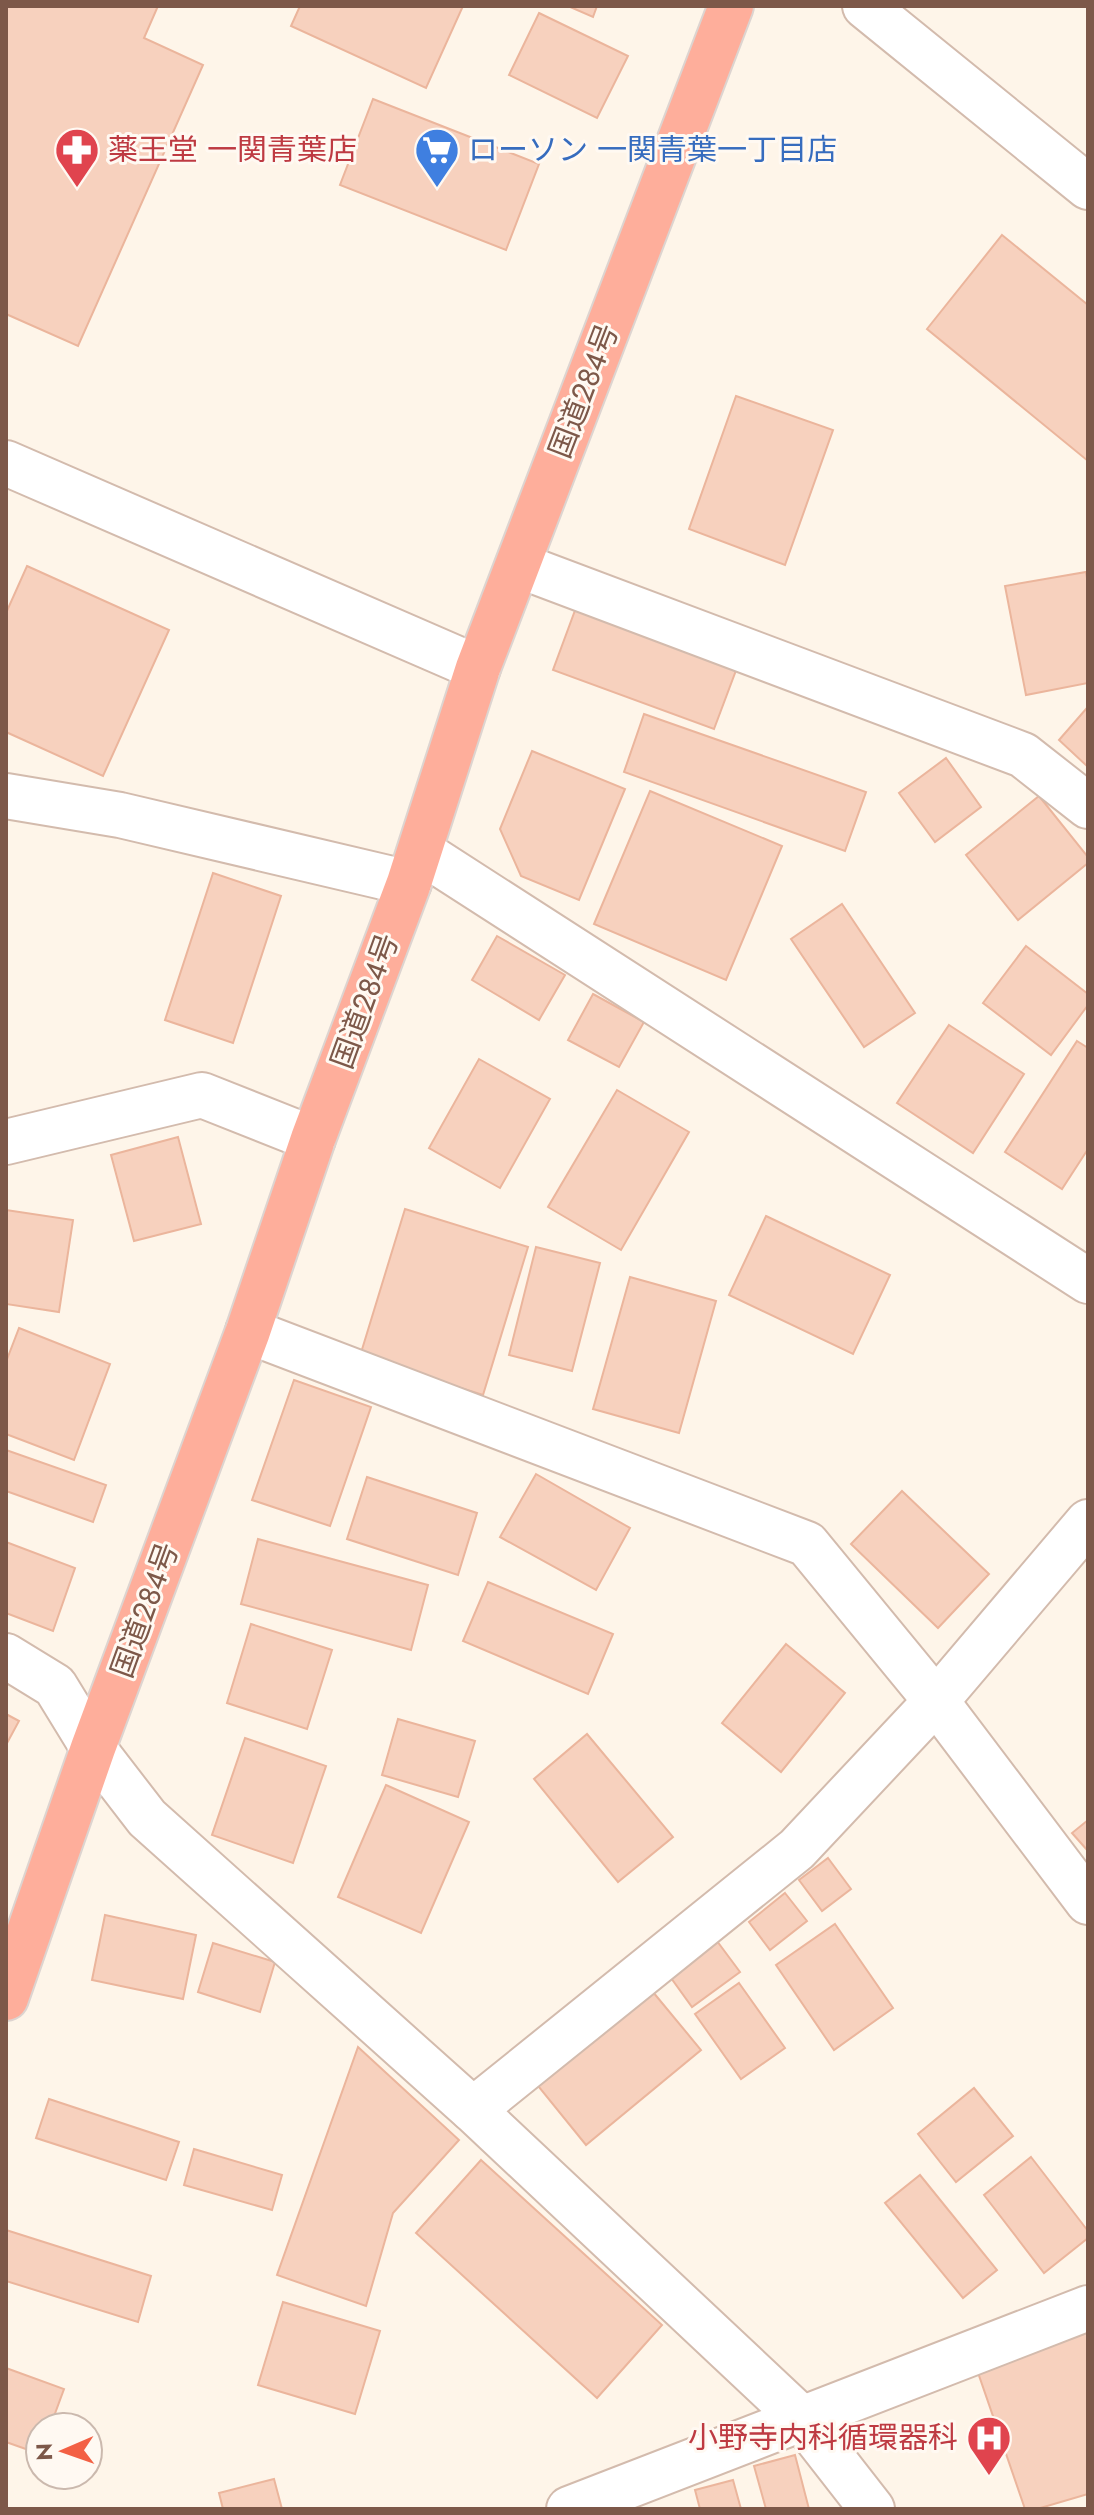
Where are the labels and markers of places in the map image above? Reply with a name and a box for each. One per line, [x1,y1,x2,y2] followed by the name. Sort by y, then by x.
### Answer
[53,126,101,189] pharmacy icon: 薬王堂 一関青葉店
[413,126,461,189] supermarket icon: ローソン 一関青葉一丁目店
[108,128,357,171] place label: 薬王堂 一関青葉店
[468,128,837,171] place label: ローソン 一関青葉一丁目店
[965,2414,1013,2477] hospital icon: 小野寺内科循環器科
[688,2416,958,2459] place label: 小野寺内科循環器科

